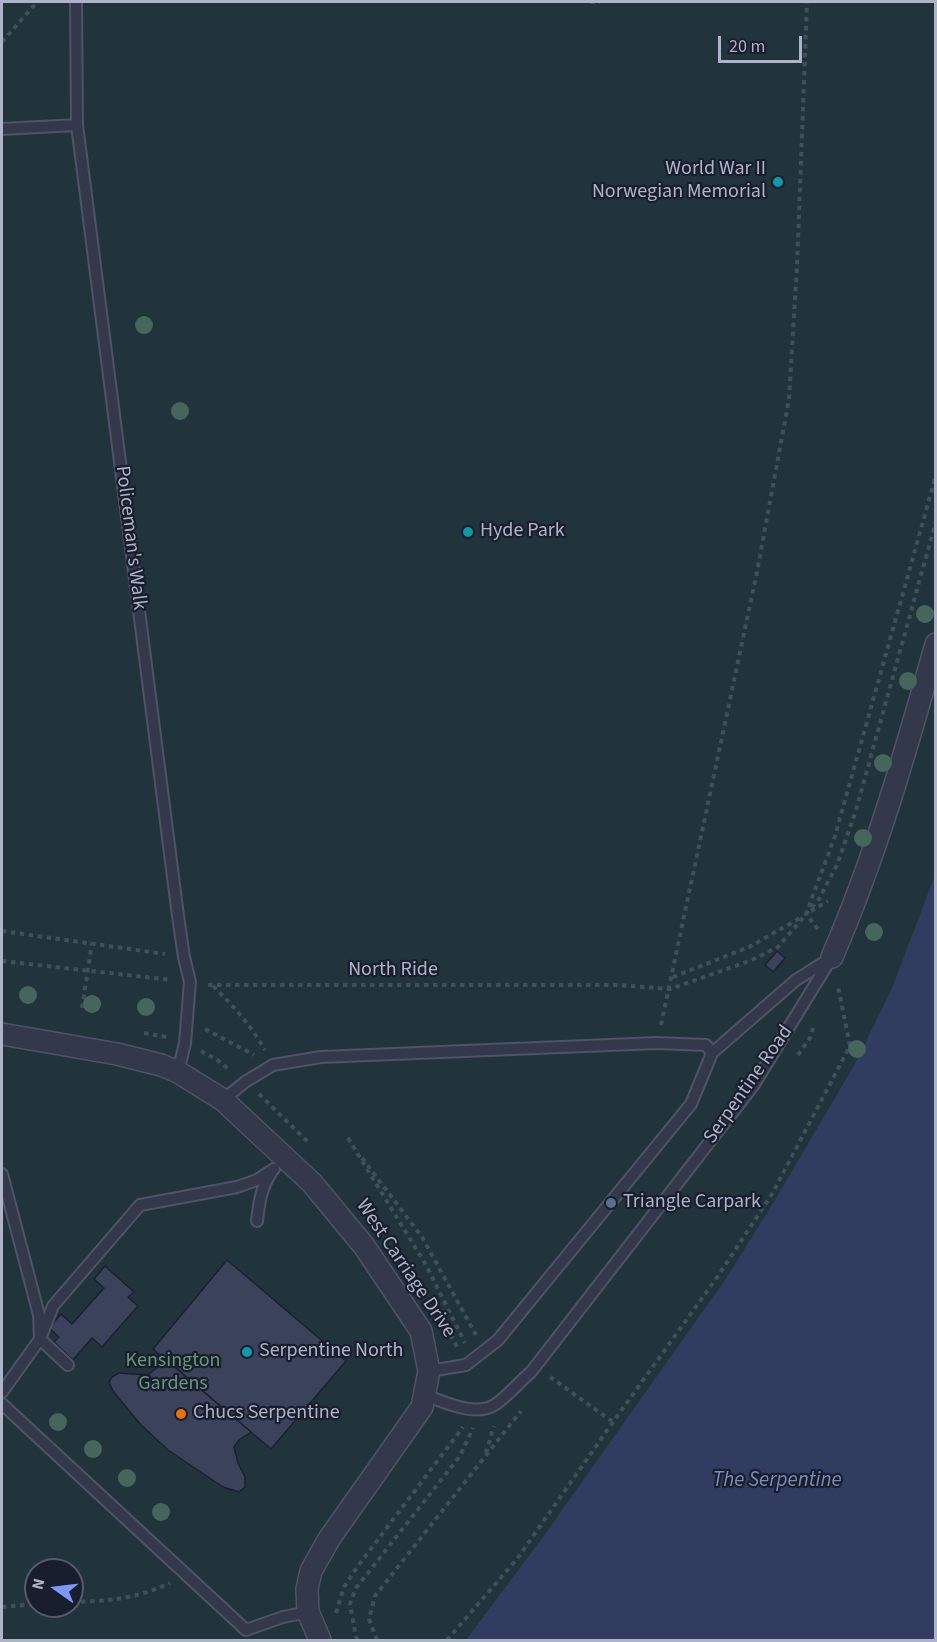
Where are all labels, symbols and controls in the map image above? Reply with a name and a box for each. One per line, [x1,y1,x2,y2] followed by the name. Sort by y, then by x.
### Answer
[721,24,805,62] scale bar
[729,34,765,59] text: 20 m
[592,158,766,205] place label: World War II Norwegian Memorial
[771,175,785,189] marker: World War II Norwegian Memorial
[109,464,151,612] street label: Policeman's Walk
[480,520,565,544] place label: Hyde Park
[461,525,475,539] marker: Hyde Park
[348,959,438,983] street label: North Ride
[699,1021,799,1149] street label: Serpentine Road
[623,1191,761,1215] place label: Triangle Carpark
[350,1195,460,1343] street label: West Carriage Drive
[604,1196,618,1210] marker: Triangle Carpark
[259,1340,403,1364] place label: Serpentine North
[240,1345,254,1359] marker: Serpentine North
[126,1350,220,1397] park label: Kensington Gardens
[193,1402,340,1426] place label: Chucs Serpentine
[174,1407,188,1421] marker: Chucs Serpentine
[712,1468,842,1494] water label: The Serpentine
[24,1558,84,1618] north arrow
[27,1576,50,1592] text: N

